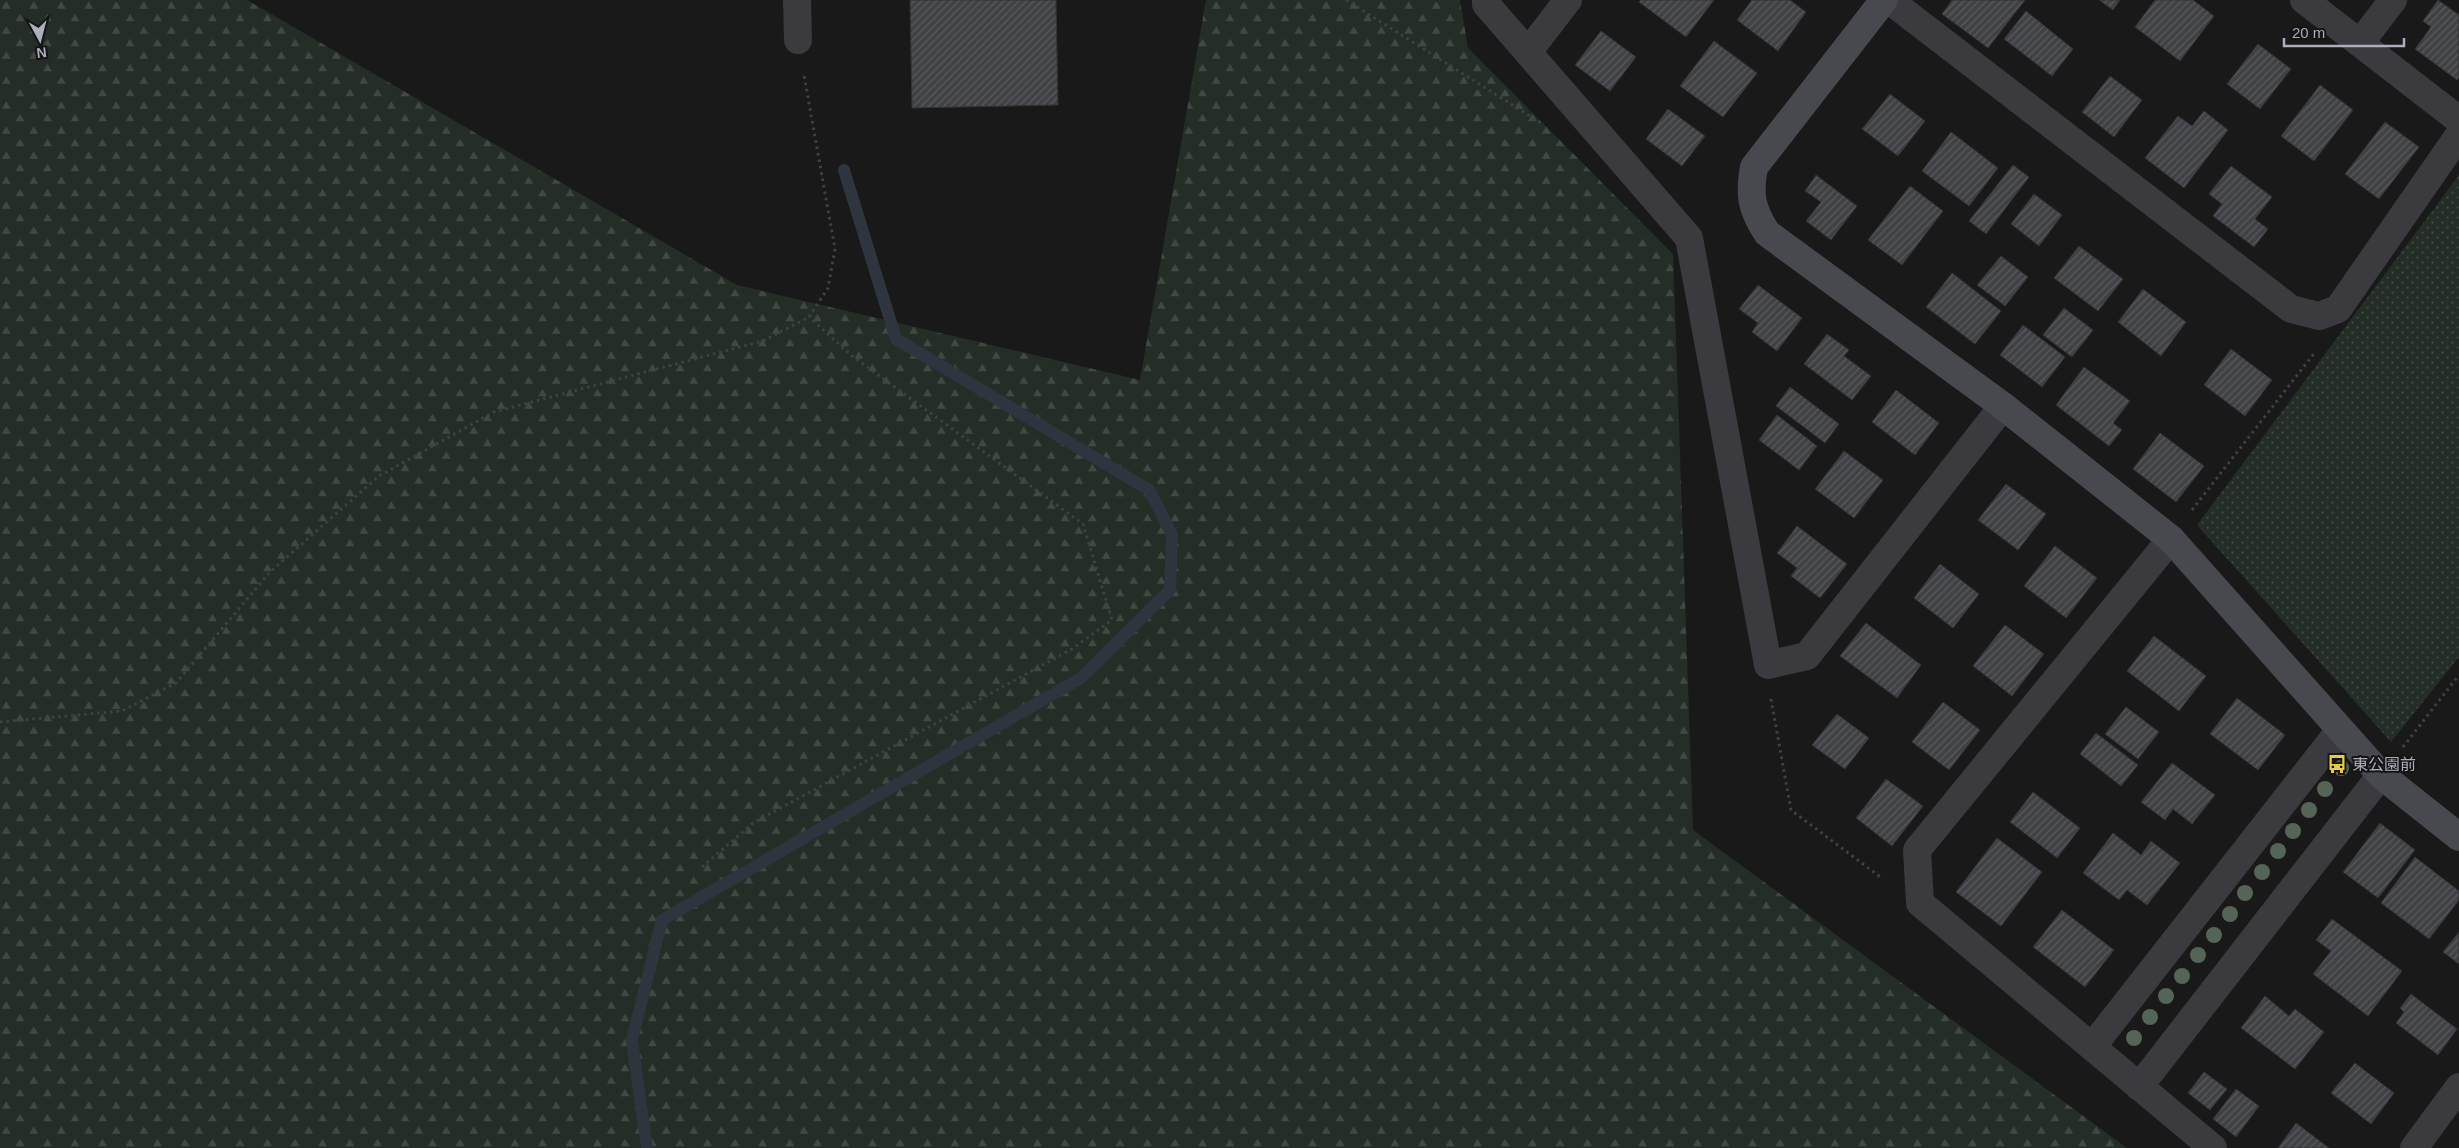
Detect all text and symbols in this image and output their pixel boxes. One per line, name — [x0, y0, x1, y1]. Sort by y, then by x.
north arrow — [15, 15, 65, 65]
scale bar — [2284, 15, 2404, 47]
text: 20 m — [2292, 24, 2325, 41]
text: N — [36, 44, 48, 61]
bus stop icon: 東公園前 — [2326, 753, 2348, 775]
place label: 東公園前 — [2352, 756, 2416, 773]

